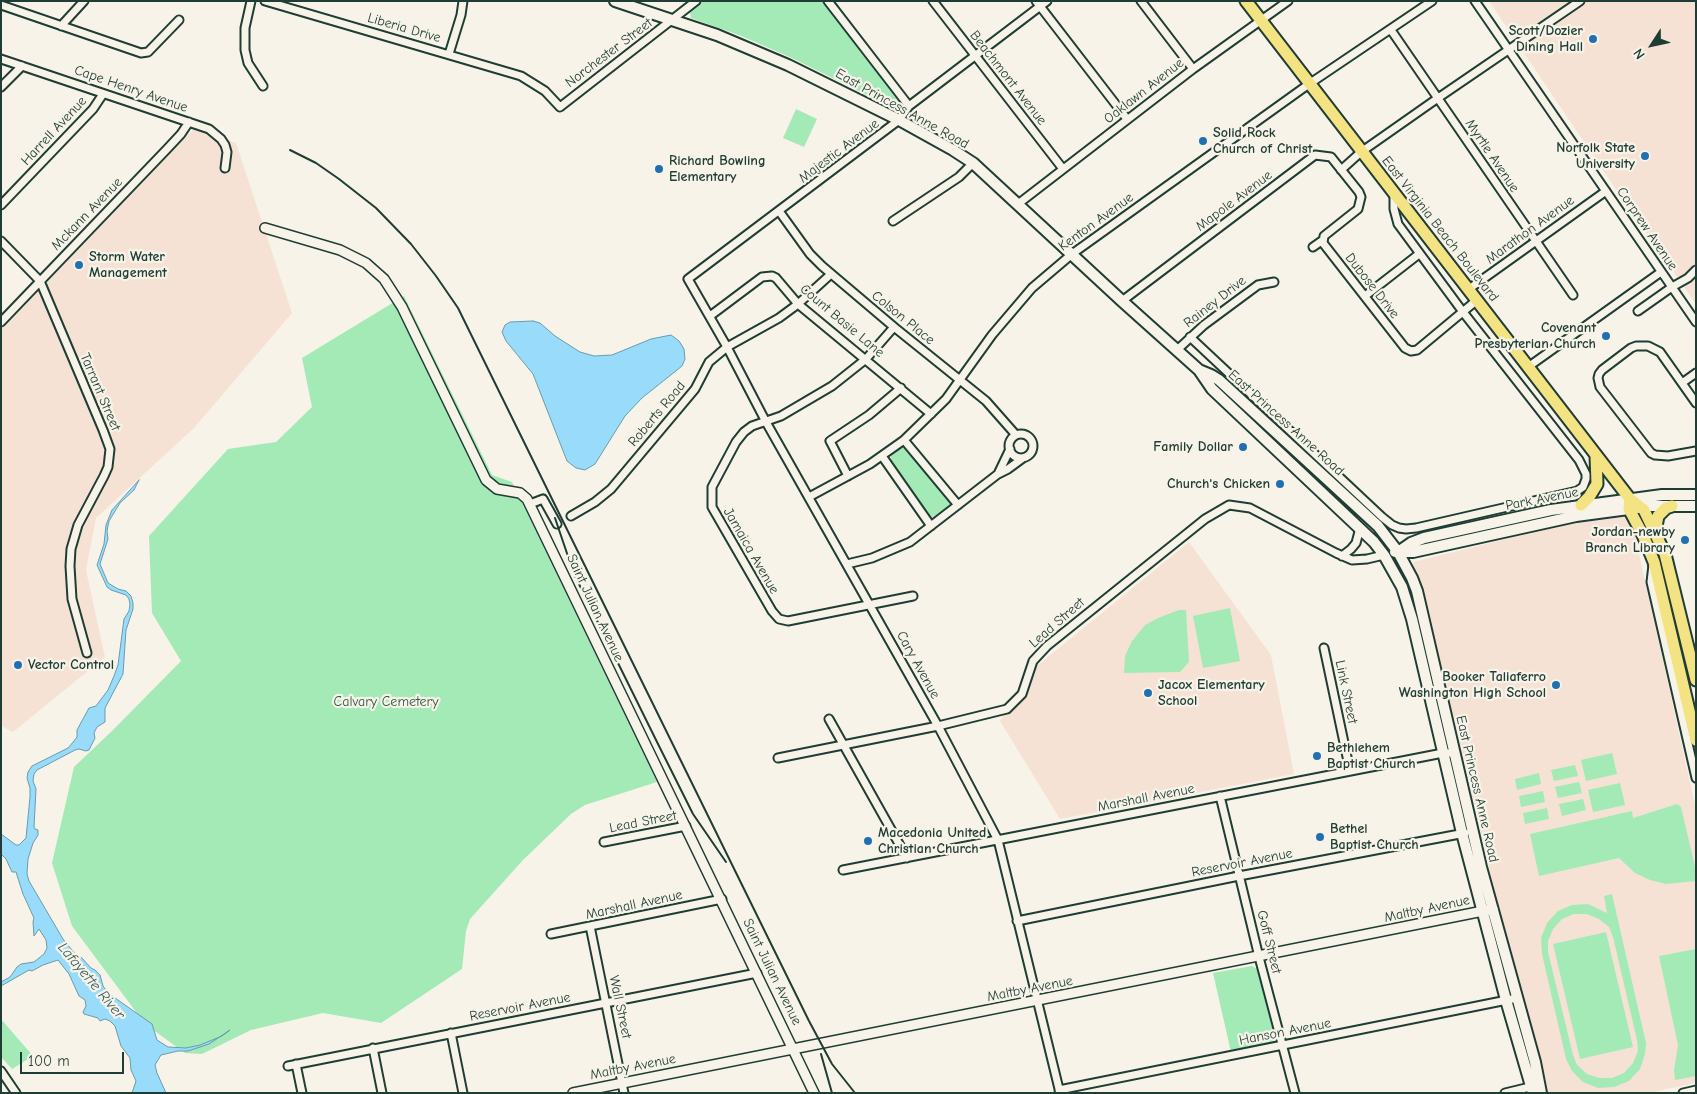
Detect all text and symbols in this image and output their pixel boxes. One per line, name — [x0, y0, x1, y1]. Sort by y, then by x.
street label: Liberia Drive — [365, 10, 443, 46]
street label: Norchester Street — [562, 15, 656, 91]
north arrow — [1627, 20, 1677, 70]
place label: Scott/Dozier Dining Hall — [1509, 23, 1583, 56]
street label: Beachmont Avenue — [966, 27, 1050, 129]
marker: Scott/Dozier Dining Hall — [1587, 33, 1599, 45]
text: N — [1630, 45, 1649, 63]
street label: Oaklawn Avenue — [1101, 55, 1187, 127]
street label: Cape Henry Avenue — [72, 62, 190, 116]
street label: East Princess Anne Road — [832, 65, 972, 153]
street label: Harrell Avenue — [18, 93, 90, 169]
street label: Majestic Avenue — [795, 115, 883, 187]
street label: Myrtle Avenue — [1461, 116, 1523, 196]
place label: Solid Rock Church of Christ — [1213, 125, 1312, 158]
marker: Solid Rock Church of Christ — [1197, 135, 1209, 147]
place label: Norfolk State University — [1556, 140, 1635, 172]
marker: Norfolk State University — [1639, 150, 1651, 162]
place label: Richard Bowling Elementary — [669, 153, 766, 186]
street label: East Virginia Beach Boulevard — [1378, 153, 1502, 305]
marker: Richard Bowling Elementary — [653, 163, 665, 175]
street label: Mapole Avenue — [1193, 167, 1275, 235]
street label: Mckann Avenue — [48, 174, 126, 254]
street label: Corprew Avenue — [1613, 184, 1681, 274]
street label: Kenton Avenue — [1055, 189, 1137, 255]
street label: Marathon Avenue — [1482, 192, 1578, 268]
place label: Storm Water Management — [89, 249, 167, 282]
street label: Dubose Drive — [1341, 250, 1403, 322]
marker: Storm Water Management — [73, 259, 85, 271]
street label: Rainey Drive — [1181, 272, 1249, 332]
street label: Count Basie Lane — [796, 281, 888, 361]
street label: Colson Place — [868, 287, 938, 349]
place label: Covenant Presbyterian Church — [1474, 320, 1596, 352]
marker: Covenant Presbyterian Church — [1600, 330, 1612, 342]
street label: Tarrant Street — [76, 351, 124, 433]
street label: East Princess Anne Road — [1225, 367, 1347, 479]
street label: Roberts Road — [625, 378, 689, 450]
place label: Family Dollar — [1153, 439, 1233, 455]
marker: Family Dollar — [1237, 441, 1249, 453]
place label: Church's Chicken — [1167, 476, 1270, 492]
marker: Church's Chicken — [1274, 478, 1286, 490]
street label: Park Avenue — [1504, 484, 1580, 514]
street label: Jamaica Avenue — [720, 505, 782, 597]
place label: Jordan-newby Branch Library — [1585, 524, 1675, 556]
marker: Jordan-newby Branch Library — [1679, 534, 1691, 546]
street label: Saint Julian Avenue — [563, 552, 627, 664]
street label: Lead Street — [1026, 594, 1088, 652]
street label: Cary Avenue — [892, 628, 944, 702]
place label: Vector Control — [28, 657, 114, 673]
marker: Vector Control — [12, 659, 24, 671]
street label: Link Street — [1331, 659, 1361, 725]
place label: Booker Taliaferro Washington High School — [1399, 669, 1546, 702]
place label: Jacox Elementary School — [1158, 677, 1265, 710]
marker: Booker Taliaferro Washington High School — [1550, 679, 1562, 691]
marker: Jacox Elementary School — [1142, 687, 1154, 699]
park label: Calvary Cemetery — [334, 694, 438, 710]
street label: East Princess Anne Road — [1452, 714, 1502, 864]
place label: Bethlehem Baptist Church — [1327, 740, 1416, 772]
marker: Bethlehem Baptist Church — [1311, 750, 1323, 762]
street label: Marshall Avenue — [1096, 780, 1196, 816]
street label: Lead Street — [608, 807, 678, 837]
place label: Bethel Baptist Church — [1330, 821, 1419, 854]
place label: Macedonia United Christian Church — [878, 825, 986, 858]
marker: Bethel Baptist Church — [1314, 831, 1326, 843]
marker: Macedonia United Christian Church — [862, 835, 874, 847]
street label: Reservoir Avenue — [1190, 845, 1294, 881]
street label: Marshall Avenue — [584, 887, 684, 923]
street label: Maltby Avenue — [1383, 892, 1471, 926]
street label: Goff Street — [1253, 908, 1285, 976]
street label: Saint Julian Avenue — [739, 916, 805, 1028]
water label: Lafayette River — [54, 939, 128, 1023]
street label: Maltby Avenue — [986, 972, 1074, 1006]
street label: Wall Street — [605, 974, 635, 1040]
street label: Reservoir Avenue — [468, 989, 572, 1025]
street label: Hanson Avenue — [1238, 1015, 1332, 1049]
scale bar — [22, 1042, 126, 1074]
street label: Maltby Avenue — [589, 1050, 677, 1084]
text: 100 m — [28, 1052, 70, 1070]

